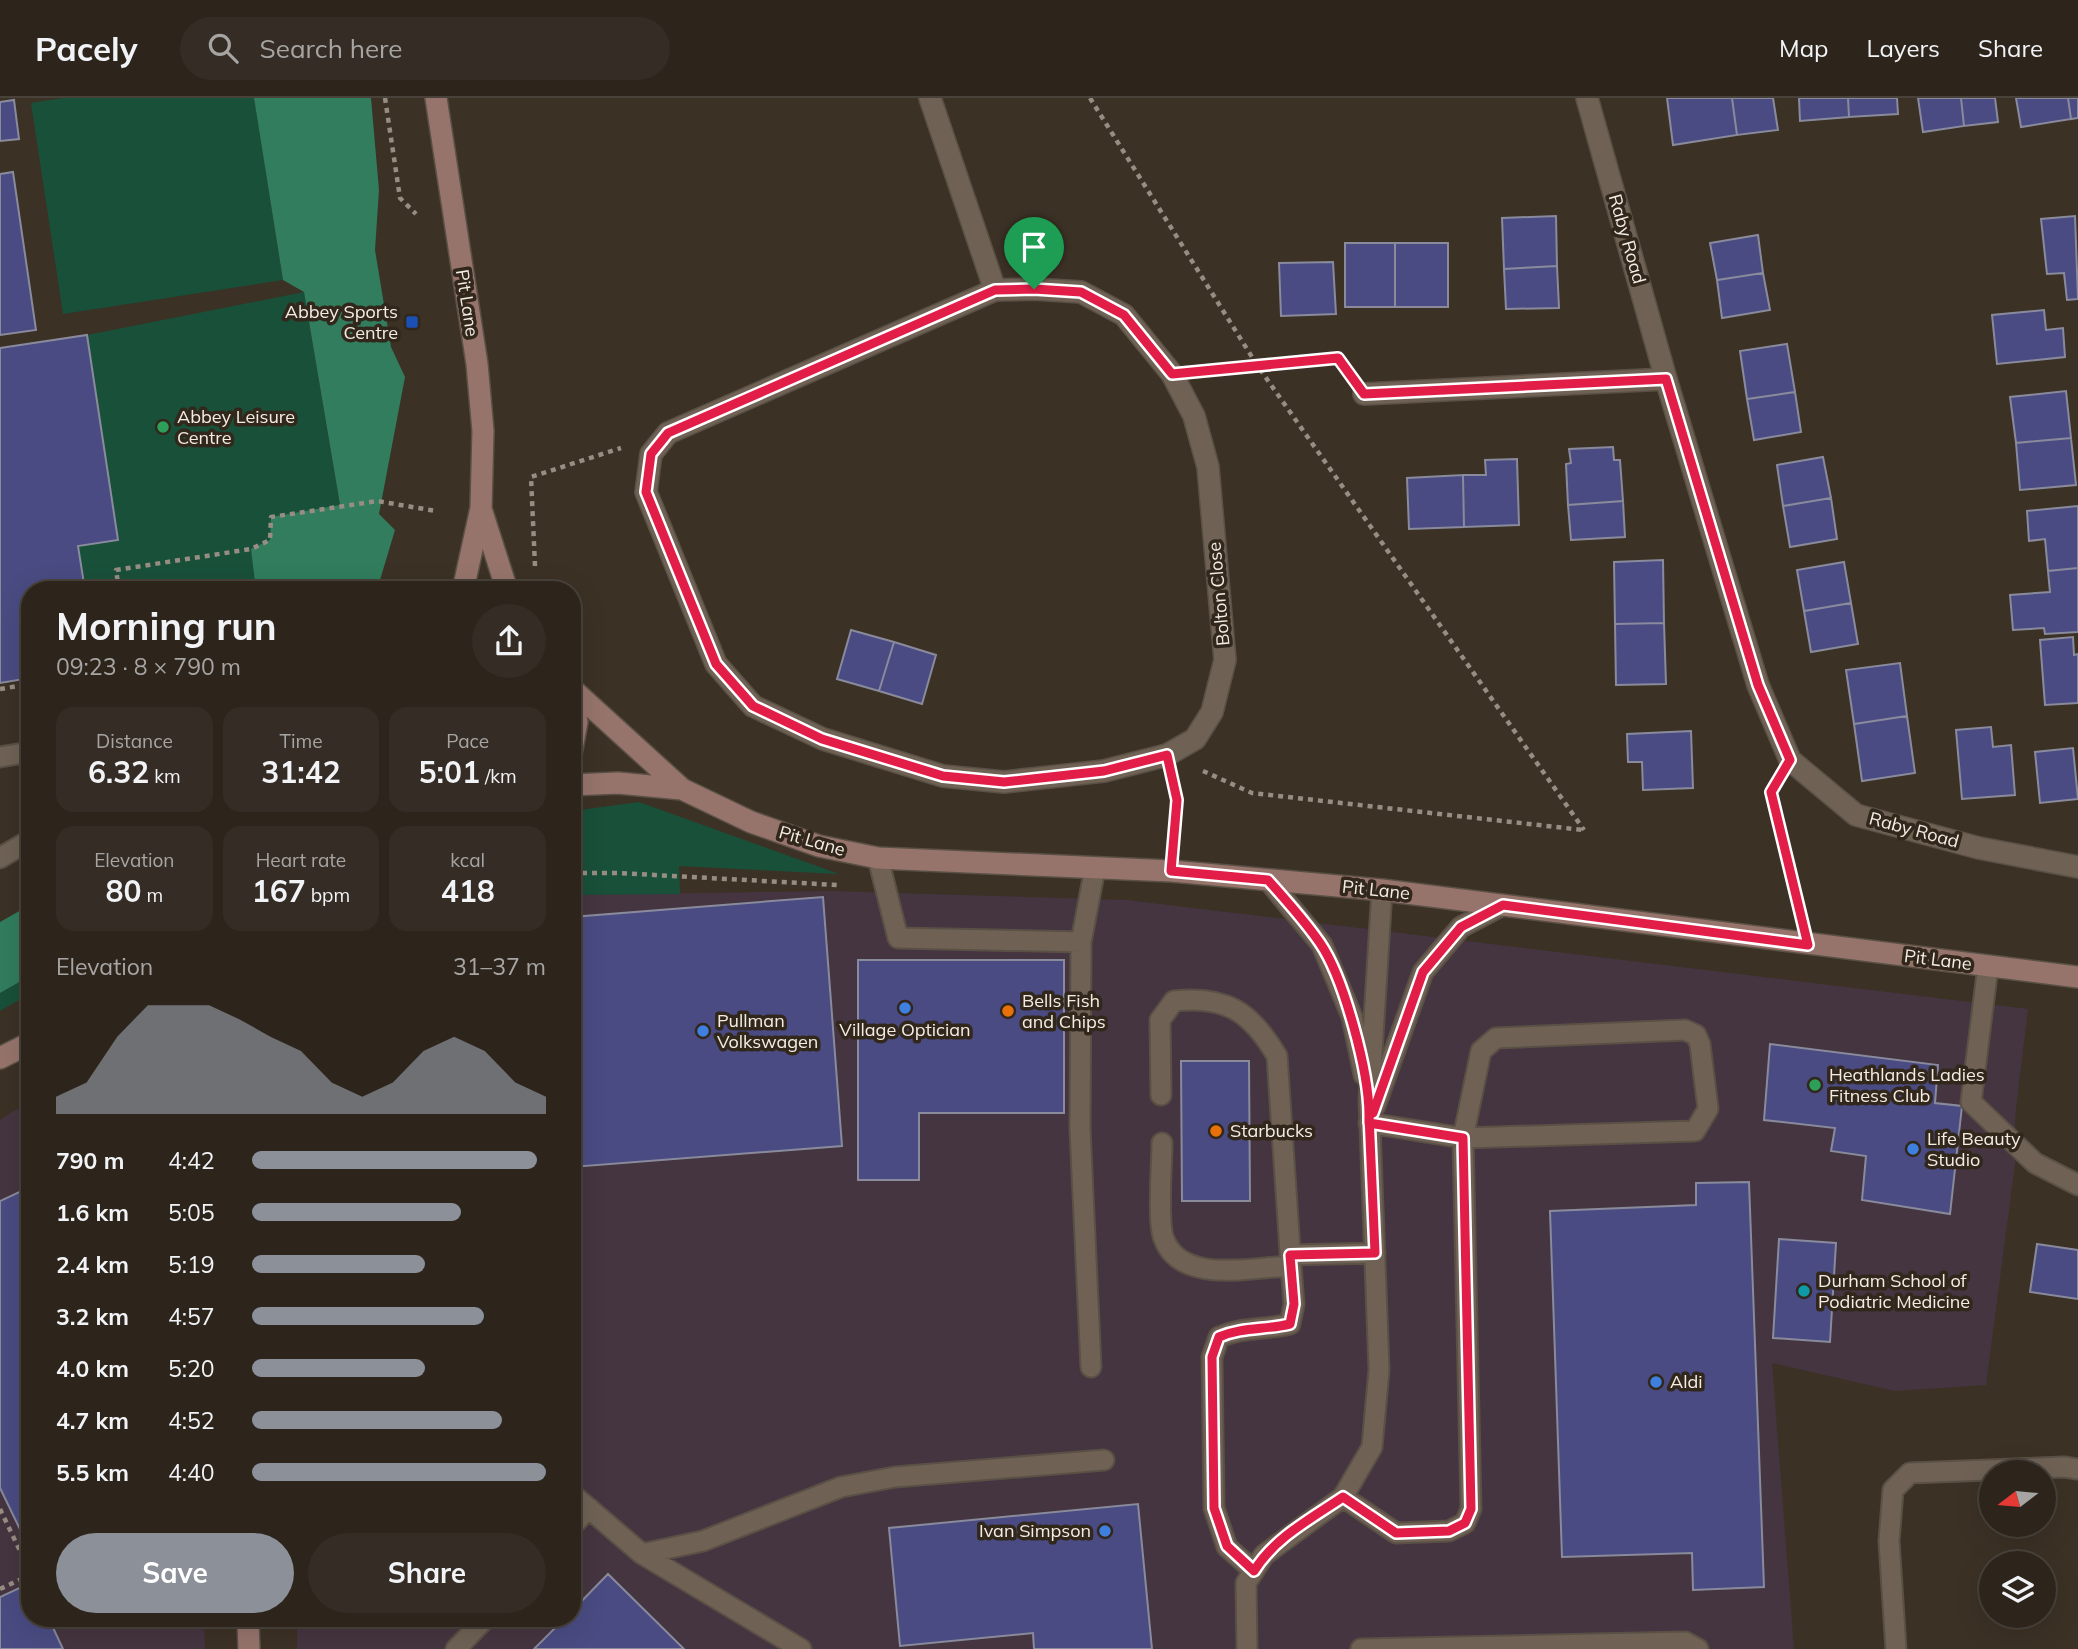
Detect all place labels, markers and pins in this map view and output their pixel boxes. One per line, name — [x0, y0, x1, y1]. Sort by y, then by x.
pin — [1004, 217, 1064, 289]
place label: Abbey Sports Centre — [285, 300, 398, 344]
marker: Abbey Sports Centre — [404, 314, 420, 330]
place label: Abbey Leisure Centre — [177, 405, 295, 449]
marker: Abbey Leisure Centre — [155, 419, 171, 435]
place label: Bells Fish and Chips — [1022, 989, 1106, 1033]
marker: Village Optician — [897, 1000, 913, 1016]
marker: Bells Fish and Chips — [1000, 1003, 1016, 1019]
place label: Pullman Volkswagen — [717, 1009, 818, 1053]
place label: Village Optician — [839, 1018, 971, 1041]
marker: Pullman Volkswagen — [695, 1023, 711, 1039]
place label: Heathlands Ladies Fitness Club — [1829, 1063, 1985, 1107]
marker: Heathlands Ladies Fitness Club — [1807, 1077, 1823, 1093]
place label: Starbucks — [1230, 1119, 1313, 1142]
marker: Starbucks — [1208, 1123, 1224, 1139]
place label: Life Beauty Studio — [1927, 1127, 2021, 1171]
marker: Life Beauty Studio — [1905, 1141, 1921, 1157]
place label: Durham School of Podiatric Medicine — [1818, 1269, 1970, 1313]
marker: Durham School of Podiatric Medicine — [1796, 1283, 1812, 1299]
place label: Aldi — [1670, 1370, 1703, 1393]
marker: Aldi — [1648, 1374, 1664, 1390]
place label: Ivan Simpson — [979, 1519, 1091, 1542]
marker: Ivan Simpson — [1097, 1523, 1113, 1539]

